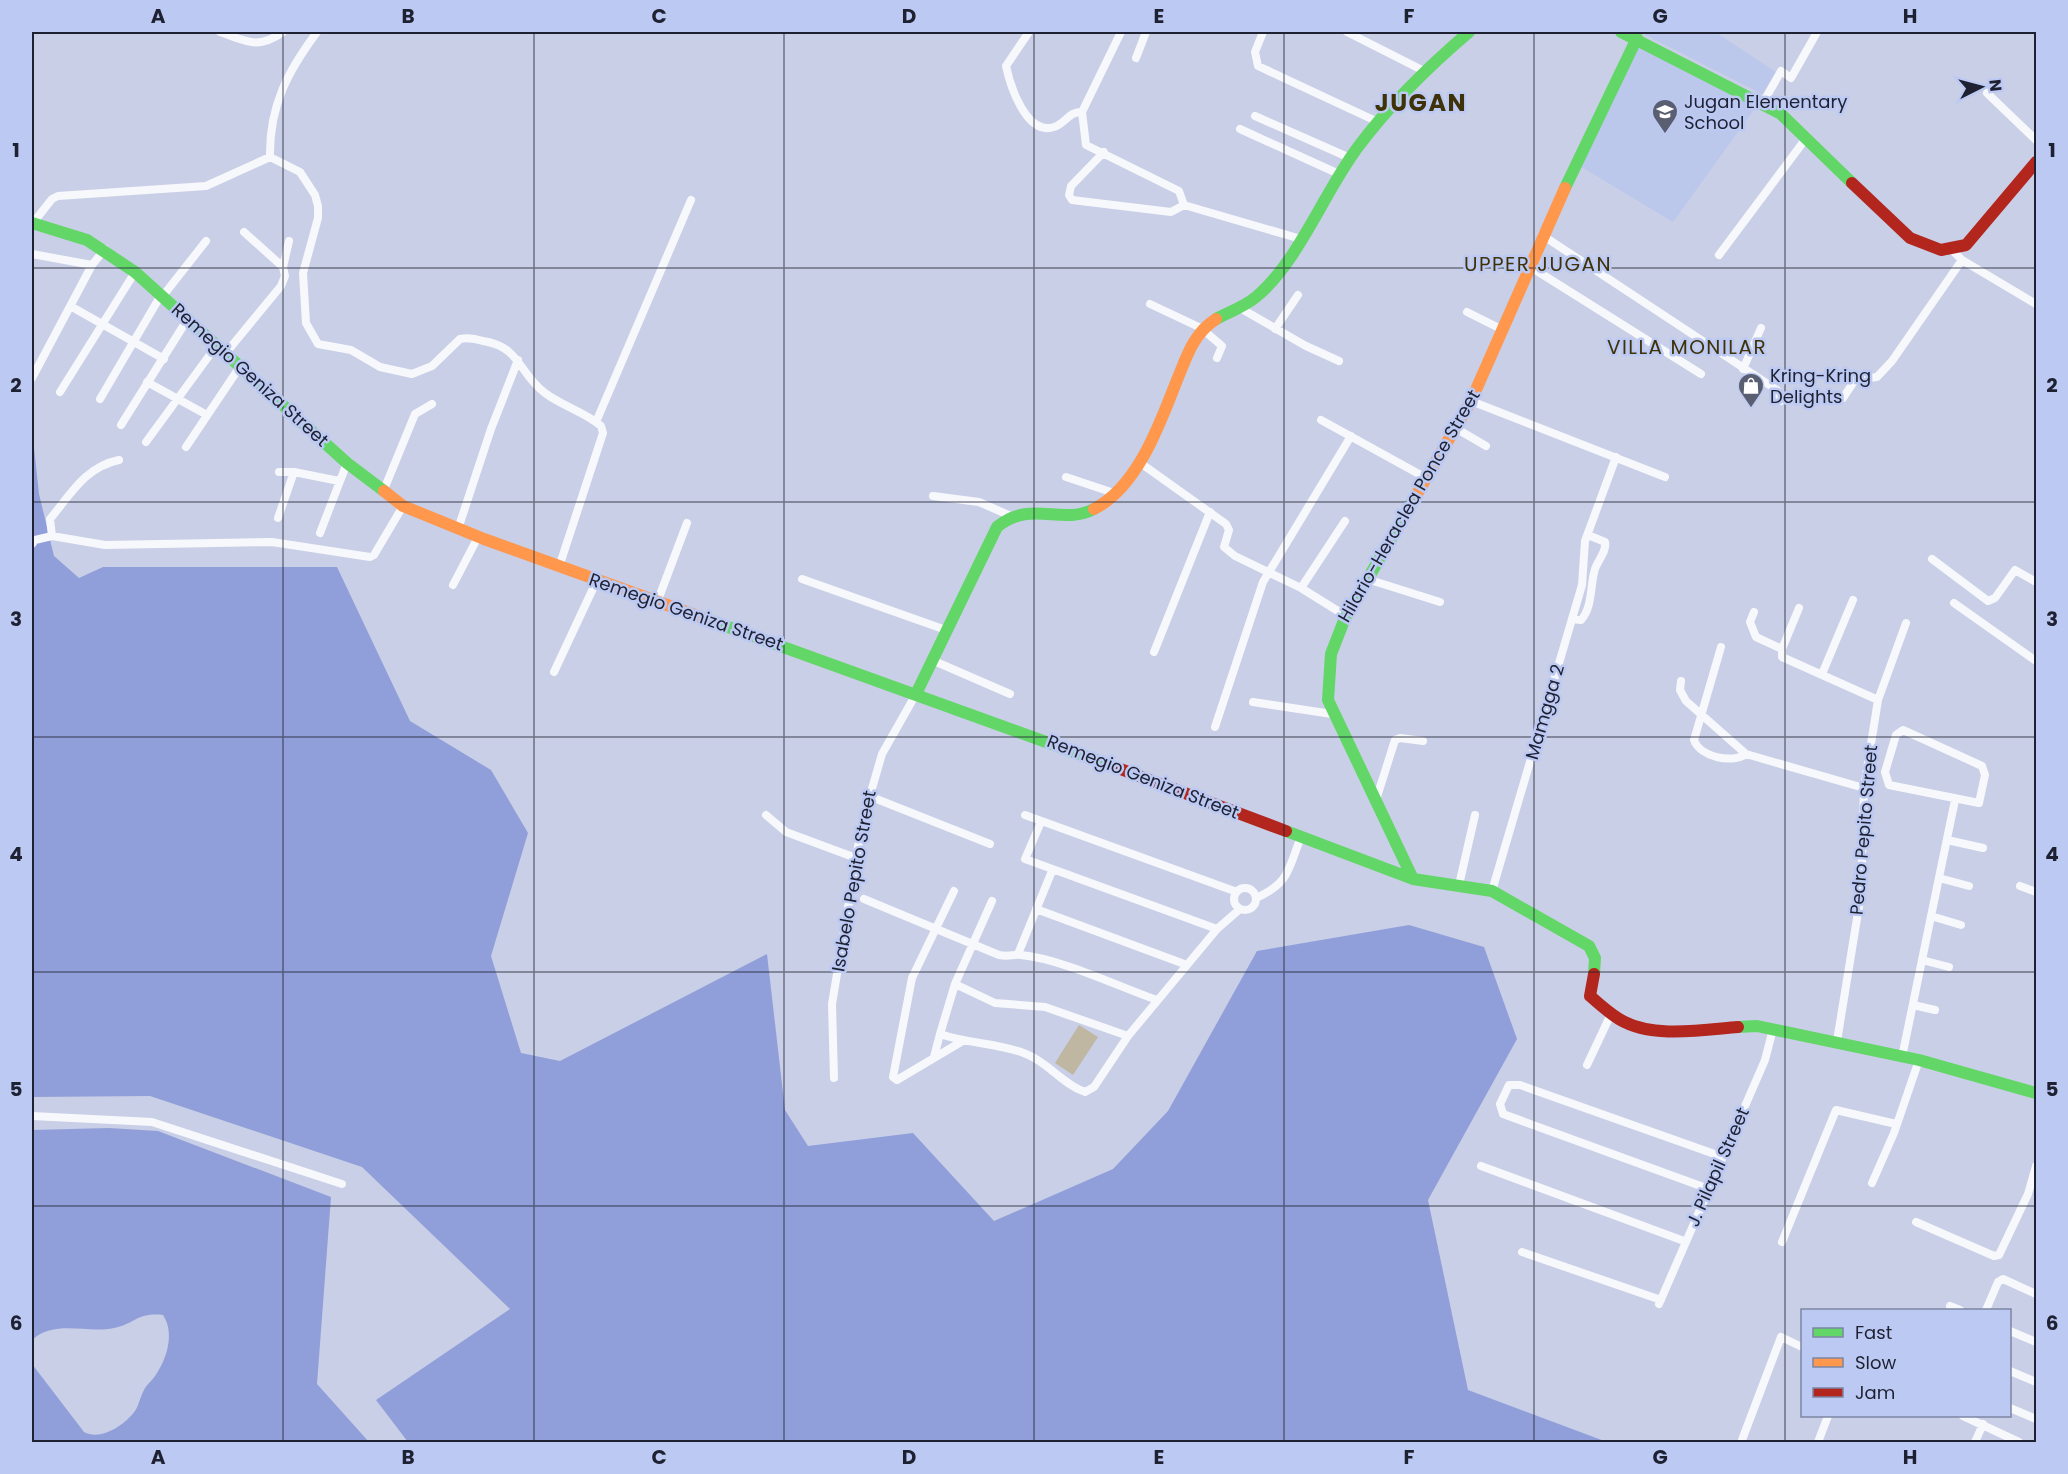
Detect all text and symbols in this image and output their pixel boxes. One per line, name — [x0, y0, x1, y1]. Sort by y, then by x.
text: A — [151, 2, 166, 30]
text: B — [401, 2, 415, 30]
text: C — [651, 2, 667, 30]
text: D — [902, 2, 916, 30]
text: E — [1154, 2, 1164, 30]
text: F — [1404, 2, 1415, 30]
text: G — [1652, 2, 1668, 30]
text: H — [1903, 2, 1917, 30]
north arrow — [1951, 57, 2011, 117]
text: N — [1983, 78, 2007, 93]
district label: JUGAN — [1375, 86, 1467, 119]
place label: Jugan Elementary School — [1684, 89, 1847, 135]
school or university icon: Jugan Elementary School — [1650, 97, 1680, 135]
text: 1 — [12, 136, 20, 164]
text: 1 — [2048, 136, 2056, 164]
district label: UPPER JUGAN — [1464, 250, 1612, 278]
street label: Remegio Geniza Street — [166, 297, 334, 452]
district label: VILLA MONILAR — [1607, 333, 1767, 361]
place label: Kring-Kring Delights — [1770, 363, 1871, 409]
text: 2 — [10, 371, 22, 399]
shop icon: Kring-Kring Delights — [1736, 371, 1766, 409]
text: 2 — [2046, 371, 2058, 399]
street label: Hilario-Heraclea Ponce Street — [1331, 385, 1486, 627]
street label: Remegio Geniza Street — [586, 567, 787, 657]
text: 3 — [10, 605, 22, 633]
text: 3 — [2046, 605, 2058, 633]
street label: Mamgga 2 — [1519, 661, 1570, 762]
street label: Remegio Geniza Street — [1044, 728, 1243, 825]
street label: Pedro Pepito Street — [1844, 744, 1883, 916]
street label: Isabelo Pepito Street — [825, 788, 882, 974]
text: 4 — [9, 840, 23, 868]
text: 4 — [2045, 840, 2059, 868]
text: 5 — [10, 1075, 23, 1103]
text: 5 — [2046, 1075, 2059, 1103]
street label: J. Pilapil Street — [1680, 1103, 1755, 1230]
text: 6 — [10, 1309, 22, 1337]
legend — [1801, 1309, 2011, 1417]
text: 6 — [2046, 1309, 2058, 1337]
text: Fast — [1855, 1320, 1892, 1345]
text: Slow — [1855, 1350, 1897, 1375]
text: Jam — [1855, 1380, 1895, 1405]
text: A — [151, 1443, 166, 1471]
text: B — [401, 1443, 415, 1471]
text: C — [651, 1443, 667, 1471]
text: D — [902, 1443, 916, 1471]
text: E — [1154, 1443, 1164, 1471]
text: F — [1404, 1443, 1415, 1471]
text: G — [1652, 1443, 1668, 1471]
text: H — [1903, 1443, 1917, 1471]

